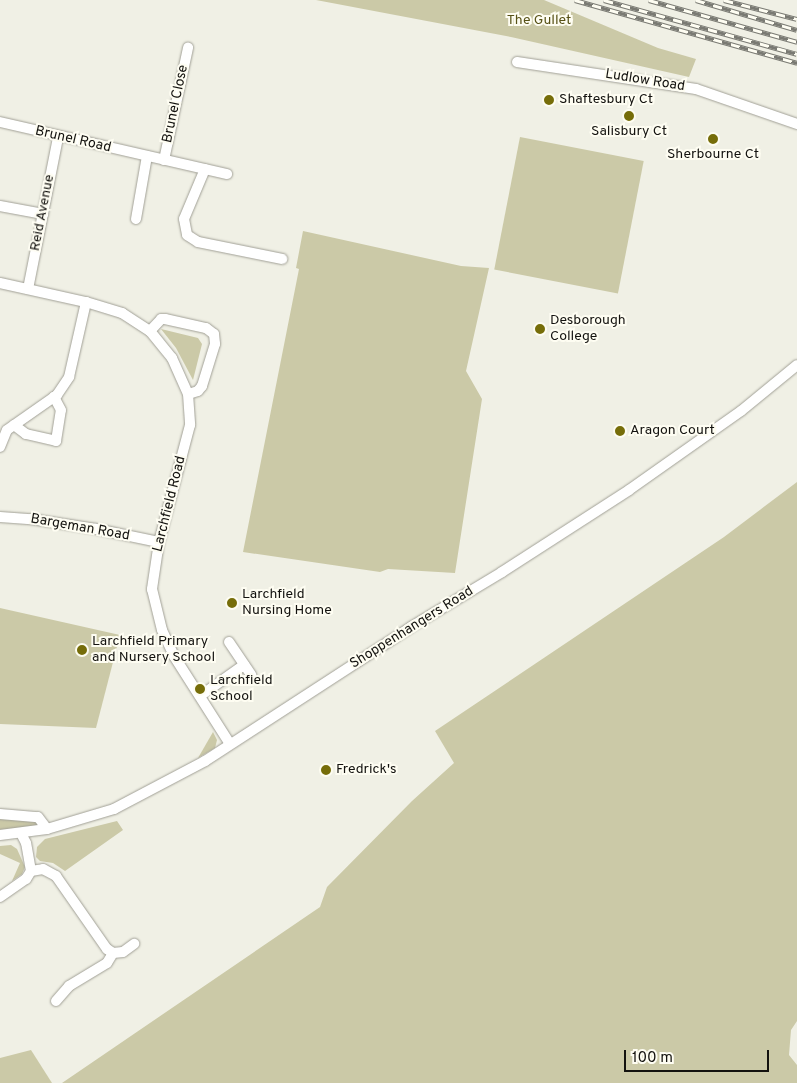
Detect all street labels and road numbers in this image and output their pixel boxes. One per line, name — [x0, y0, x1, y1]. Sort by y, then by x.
street label: Brunel Close — [160, 63, 192, 145]
street label: Ludlow Road — [604, 66, 686, 96]
street label: Brunel Road — [33, 123, 113, 157]
street label: Reid Avenue — [27, 173, 59, 253]
street label: Larchfield Road — [150, 454, 190, 554]
street label: Bargeman Road — [29, 511, 131, 545]
street label: Shoppenhangers Road — [347, 583, 477, 673]

